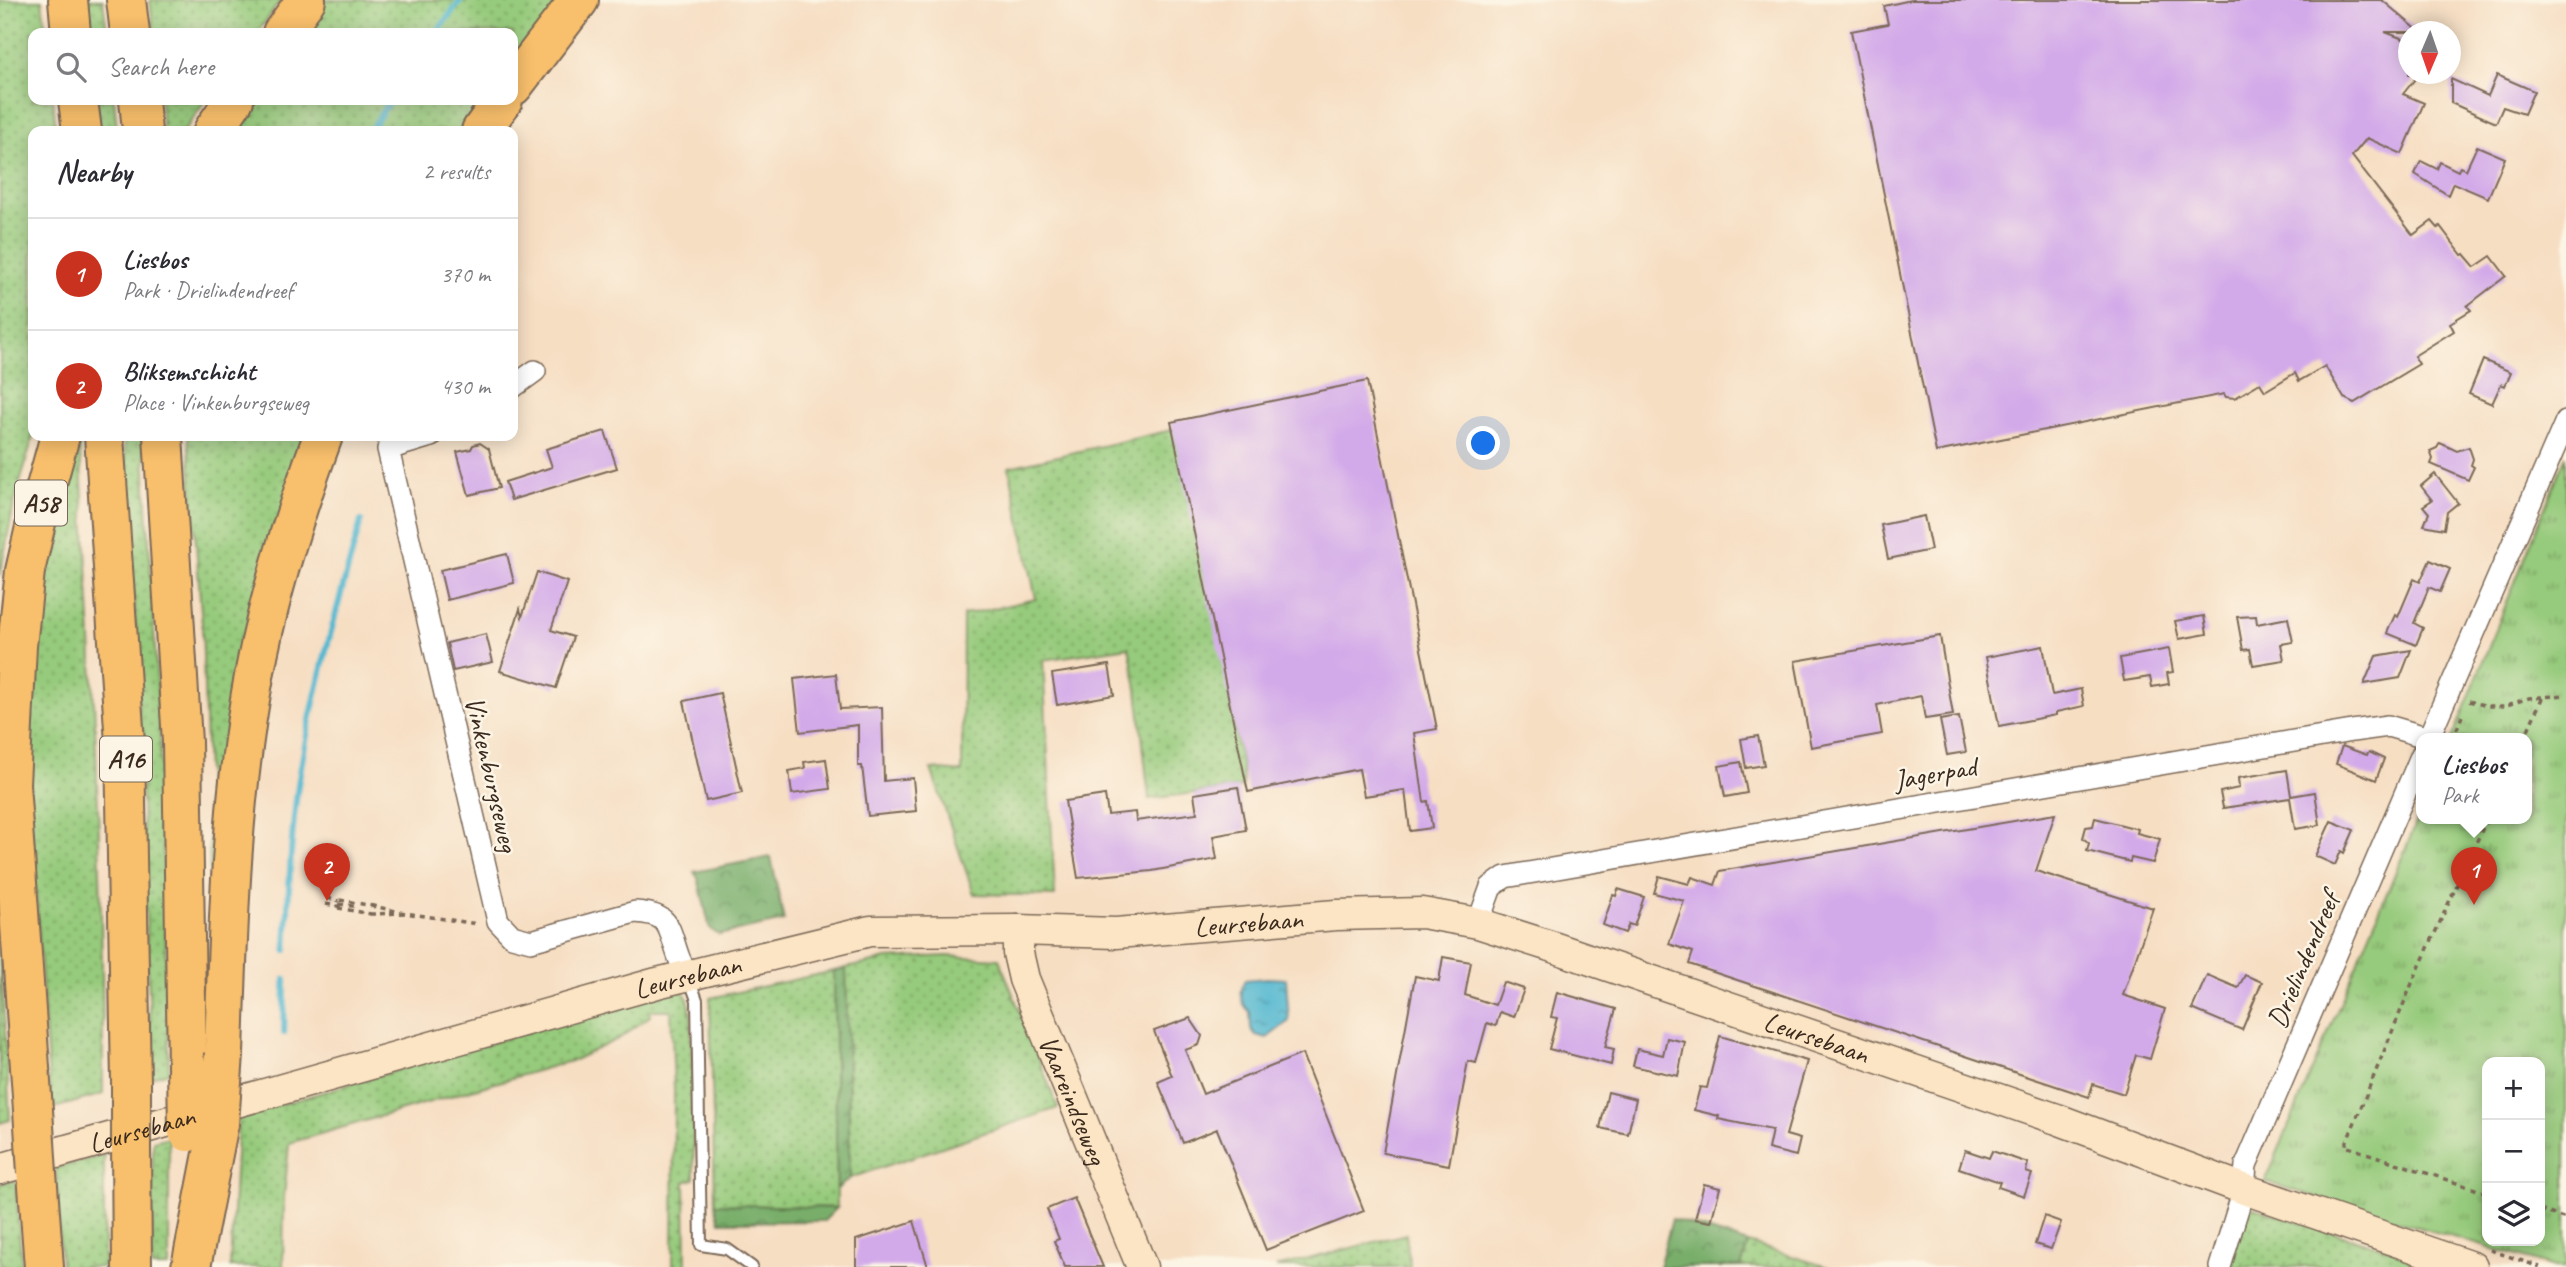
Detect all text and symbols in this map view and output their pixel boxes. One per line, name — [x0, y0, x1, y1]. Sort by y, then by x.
north arrow — [2398, 21, 2461, 84]
search box — [28, 28, 518, 105]
icon: search — [52, 48, 90, 86]
text: Search here — [108, 50, 214, 83]
text: Nearby — [56, 153, 132, 191]
text: 2 results — [423, 157, 490, 186]
text: Liesbos — [123, 243, 187, 276]
text: 1 — [74, 260, 84, 289]
text: 370 m — [441, 260, 490, 289]
text: Park · Drielindendreef — [123, 276, 293, 305]
text: Bliksemschicht — [123, 355, 255, 388]
text: 2 — [74, 372, 84, 401]
text: 430 m — [441, 372, 490, 401]
text: Place · Vinkenburgseweg — [123, 388, 309, 417]
your location — [1466, 426, 1500, 460]
road number: A58 — [15, 481, 67, 526]
street label: Vinkenburgseweg — [457, 693, 527, 857]
popup — [2416, 733, 2532, 824]
road number: A16 — [100, 736, 152, 782]
street label: Jagerpad — [1889, 748, 1983, 798]
text: Liesbos — [2442, 748, 2506, 781]
text: Park — [2442, 781, 2478, 810]
pin: 2 — [304, 843, 350, 901]
pin: 1 — [2451, 847, 2497, 905]
street label: Drielindendreef — [2259, 882, 2349, 1033]
street label: Leursebaan — [1193, 900, 1305, 944]
street label: Leursebaan — [630, 945, 745, 1006]
street label: Leursebaan — [1760, 1003, 1875, 1071]
street label: Vaareindseweg — [1031, 1030, 1116, 1171]
map controls — [2482, 1057, 2545, 1246]
button: + — [2482, 1057, 2545, 1120]
street label: Leursebaan — [84, 1097, 200, 1161]
button: − — [2482, 1120, 2545, 1183]
button: layers — [2482, 1183, 2545, 1246]

